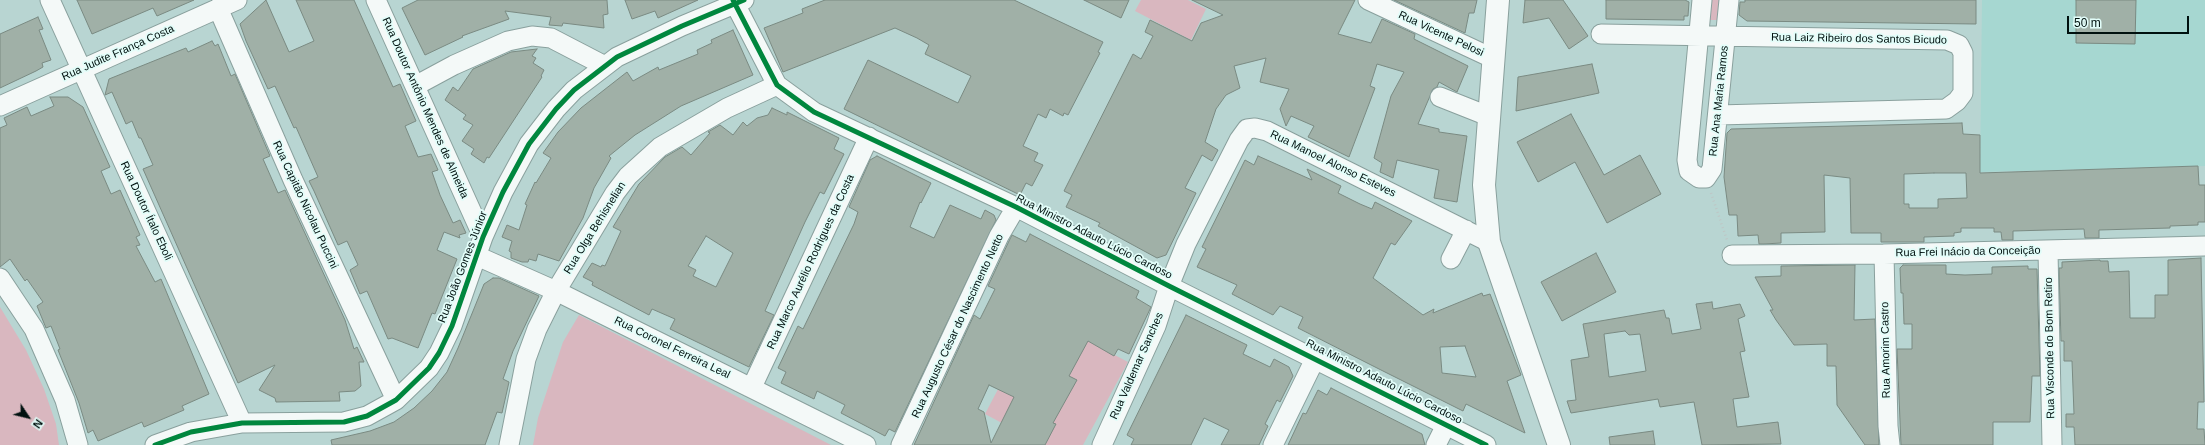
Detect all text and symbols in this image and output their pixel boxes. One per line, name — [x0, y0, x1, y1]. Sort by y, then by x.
street label: Rua Vicente Pelosi — [1396, 8, 1486, 60]
scale bar — [2069, 8, 2191, 34]
street label: Rua Doutor Antônio Mendes de Almeida — [379, 15, 471, 201]
text: 50 m — [2074, 16, 2101, 30]
street label: Rua Judite França Costa — [60, 22, 176, 84]
street label: Rua Laiz Ribeiro dos Santos Bicudo — [1771, 31, 1947, 47]
street label: Rua Ana Maria Ramos — [1707, 45, 1731, 157]
street label: Rua Manoel Alonso Esteves — [1268, 128, 1398, 200]
street label: Rua Capitão Nicolau Puccini — [270, 139, 340, 271]
street label: Rua Doutor Ítalo Eboli — [117, 159, 175, 263]
street label: Rua Marco Aurélio Rodrigues da Costa — [765, 172, 857, 352]
street label: Rua Olga Behisnelian — [561, 179, 629, 277]
street label: Rua Ministro Adauto Lúcio Cardoso — [1014, 192, 1174, 282]
street label: Rua João Gomes Júnior — [436, 209, 490, 325]
street label: Rua Augusto César do Nascimento Netto — [909, 232, 1007, 420]
street label: Rua Frei Inácio da Conceição — [1895, 244, 2041, 260]
street label: Rua Visconde do Bom Retiro — [2042, 277, 2058, 419]
street label: Rua Amorim Castro — [1879, 302, 1893, 398]
street label: Rua Valdemar Sanches — [1108, 311, 1166, 421]
street label: Rua Coronel Ferreira Leal — [612, 314, 732, 382]
street label: Rua Ministro Adauto Lúcio Cardoso — [1304, 337, 1464, 427]
north arrow — [8, 397, 48, 437]
text: N — [31, 417, 45, 431]

